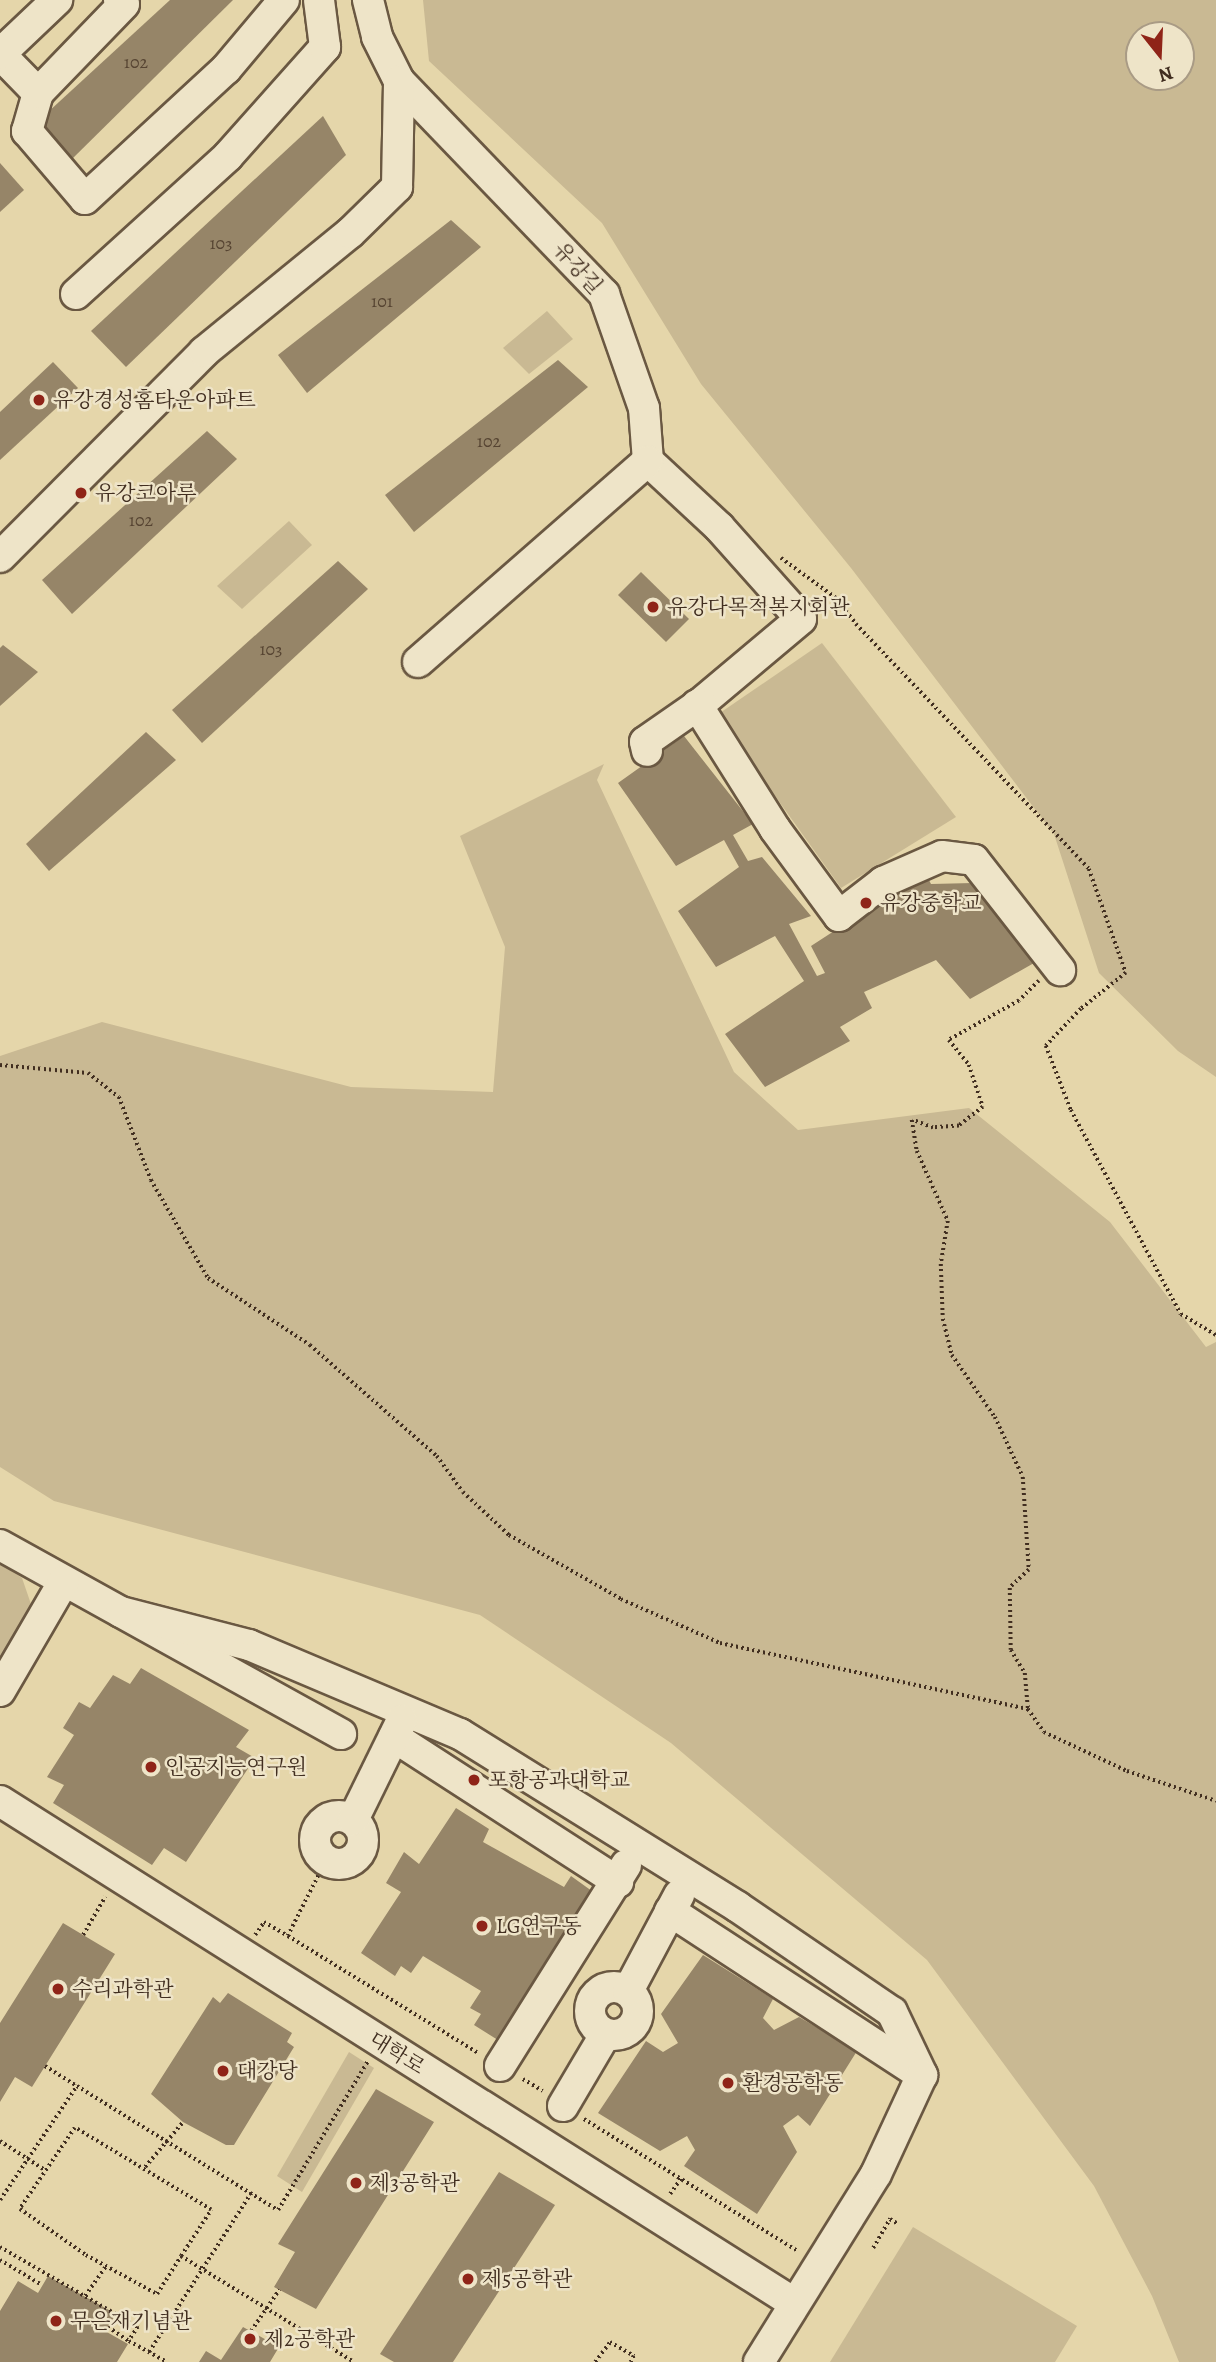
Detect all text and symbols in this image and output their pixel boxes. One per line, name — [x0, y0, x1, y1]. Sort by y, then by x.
north arrow — [1125, 21, 1195, 91]
house number: 102 — [124, 51, 148, 73]
text: N — [1155, 60, 1176, 89]
house number: 103 — [209, 232, 233, 254]
street label: 유강길 — [548, 237, 608, 299]
house number: 101 — [371, 290, 393, 312]
place label: 유강경성홈타운아파트 — [53, 387, 256, 413]
marker: 유강경성홈타운아파트 — [31, 392, 47, 408]
house number: 102 — [477, 430, 501, 452]
place label: 유강코아루 — [95, 480, 196, 506]
marker: 유강코아루 — [73, 485, 89, 501]
house number: 102 — [129, 509, 153, 531]
place label: 유강다목적복지회관 — [667, 594, 850, 620]
marker: 유강다목적복지회관 — [645, 599, 661, 615]
house number: 103 — [259, 638, 283, 660]
place label: 유강중학교 — [880, 890, 981, 916]
marker: 유강중학교 — [858, 895, 874, 911]
place label: 인공지능연구원 — [165, 1754, 307, 1780]
marker: 인공지능연구원 — [143, 1759, 159, 1775]
place label: 포항공과대학교 — [488, 1767, 630, 1793]
marker: 포항공과대학교 — [466, 1772, 482, 1788]
place label: LG연구동 — [496, 1913, 582, 1939]
marker: LG연구동 — [474, 1918, 490, 1934]
place label: 수리과학관 — [72, 1976, 173, 2002]
marker: 수리과학관 — [50, 1981, 66, 1997]
street label: 대학로 — [365, 2026, 429, 2080]
place label: 대강당 — [237, 2058, 298, 2084]
marker: 대강당 — [215, 2063, 231, 2079]
place label: 환경공학동 — [742, 2070, 843, 2096]
marker: 환경공학동 — [720, 2075, 736, 2091]
place label: 제3공학관 — [370, 2170, 460, 2196]
marker: 제3공학관 — [348, 2175, 364, 2191]
place label: 제5공학관 — [482, 2266, 572, 2292]
marker: 제5공학관 — [460, 2271, 476, 2287]
place label: 무은재기념관 — [70, 2308, 192, 2334]
marker: 무은재기념관 — [48, 2313, 64, 2329]
place label: 제2공학관 — [264, 2326, 355, 2352]
marker: 제2공학관 — [242, 2331, 258, 2347]

